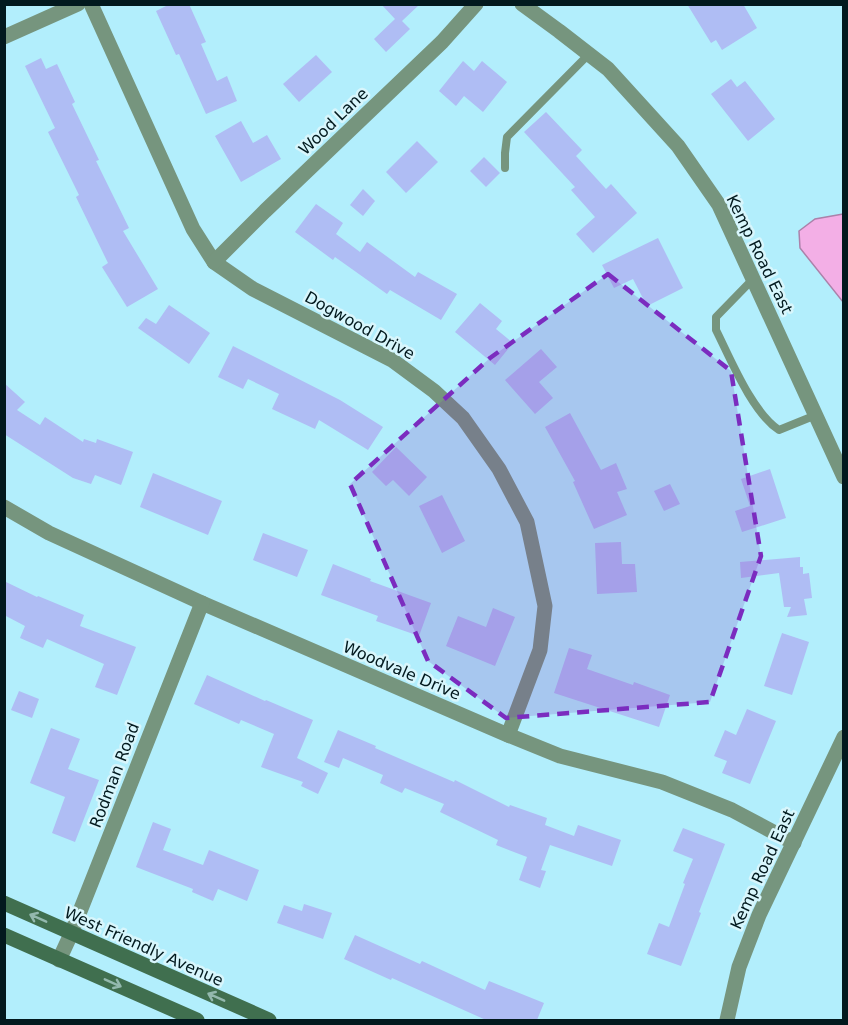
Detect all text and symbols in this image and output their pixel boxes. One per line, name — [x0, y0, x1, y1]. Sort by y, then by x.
street label: Wood Lane — [295, 84, 372, 159]
street label: Kemp Road East — [722, 192, 797, 317]
street label: Dogwood Drive — [301, 287, 418, 364]
street label: Woodvale Drive — [340, 637, 463, 704]
street label: Rodman Road — [86, 720, 143, 830]
street label: Kemp Road East — [726, 806, 799, 932]
street label: West Friendly Avenue — [61, 903, 226, 990]
one-way arrow — [29, 912, 47, 923]
one-way arrow — [104, 979, 122, 990]
one-way arrow — [207, 991, 225, 1002]

